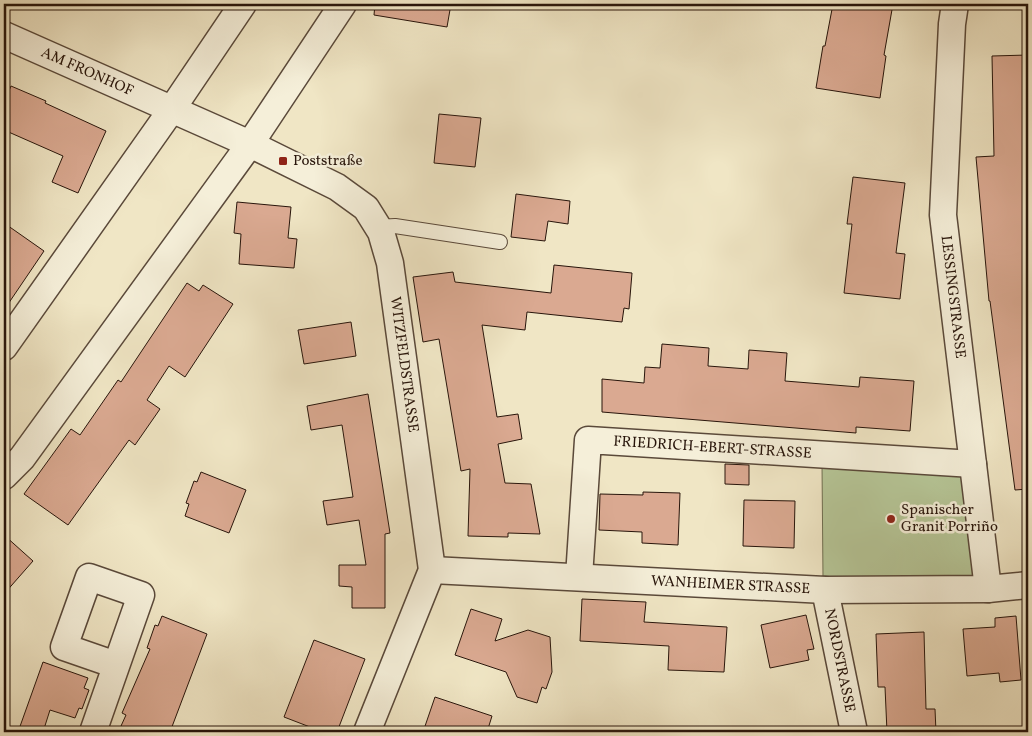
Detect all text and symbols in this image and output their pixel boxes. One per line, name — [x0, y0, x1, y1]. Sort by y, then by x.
street label: AM FRONHOF — [38, 42, 137, 102]
place label: Poststraße — [293, 151, 363, 172]
marker: Poststraße — [277, 155, 289, 167]
street label: LESSINGSTRASSE — [935, 234, 971, 360]
street label: WITZFELDSTRASSE — [384, 295, 424, 434]
street label: FRIEDRICH-EBERT-STRASSE — [612, 431, 812, 464]
place label: Spanischer Granit Porriño — [901, 500, 998, 538]
marker: Spanischer Granit Porriño — [885, 513, 897, 525]
street label: WANHEIMER STRASSE — [650, 571, 811, 600]
street label: NORDSTRASSE — [819, 607, 860, 714]

